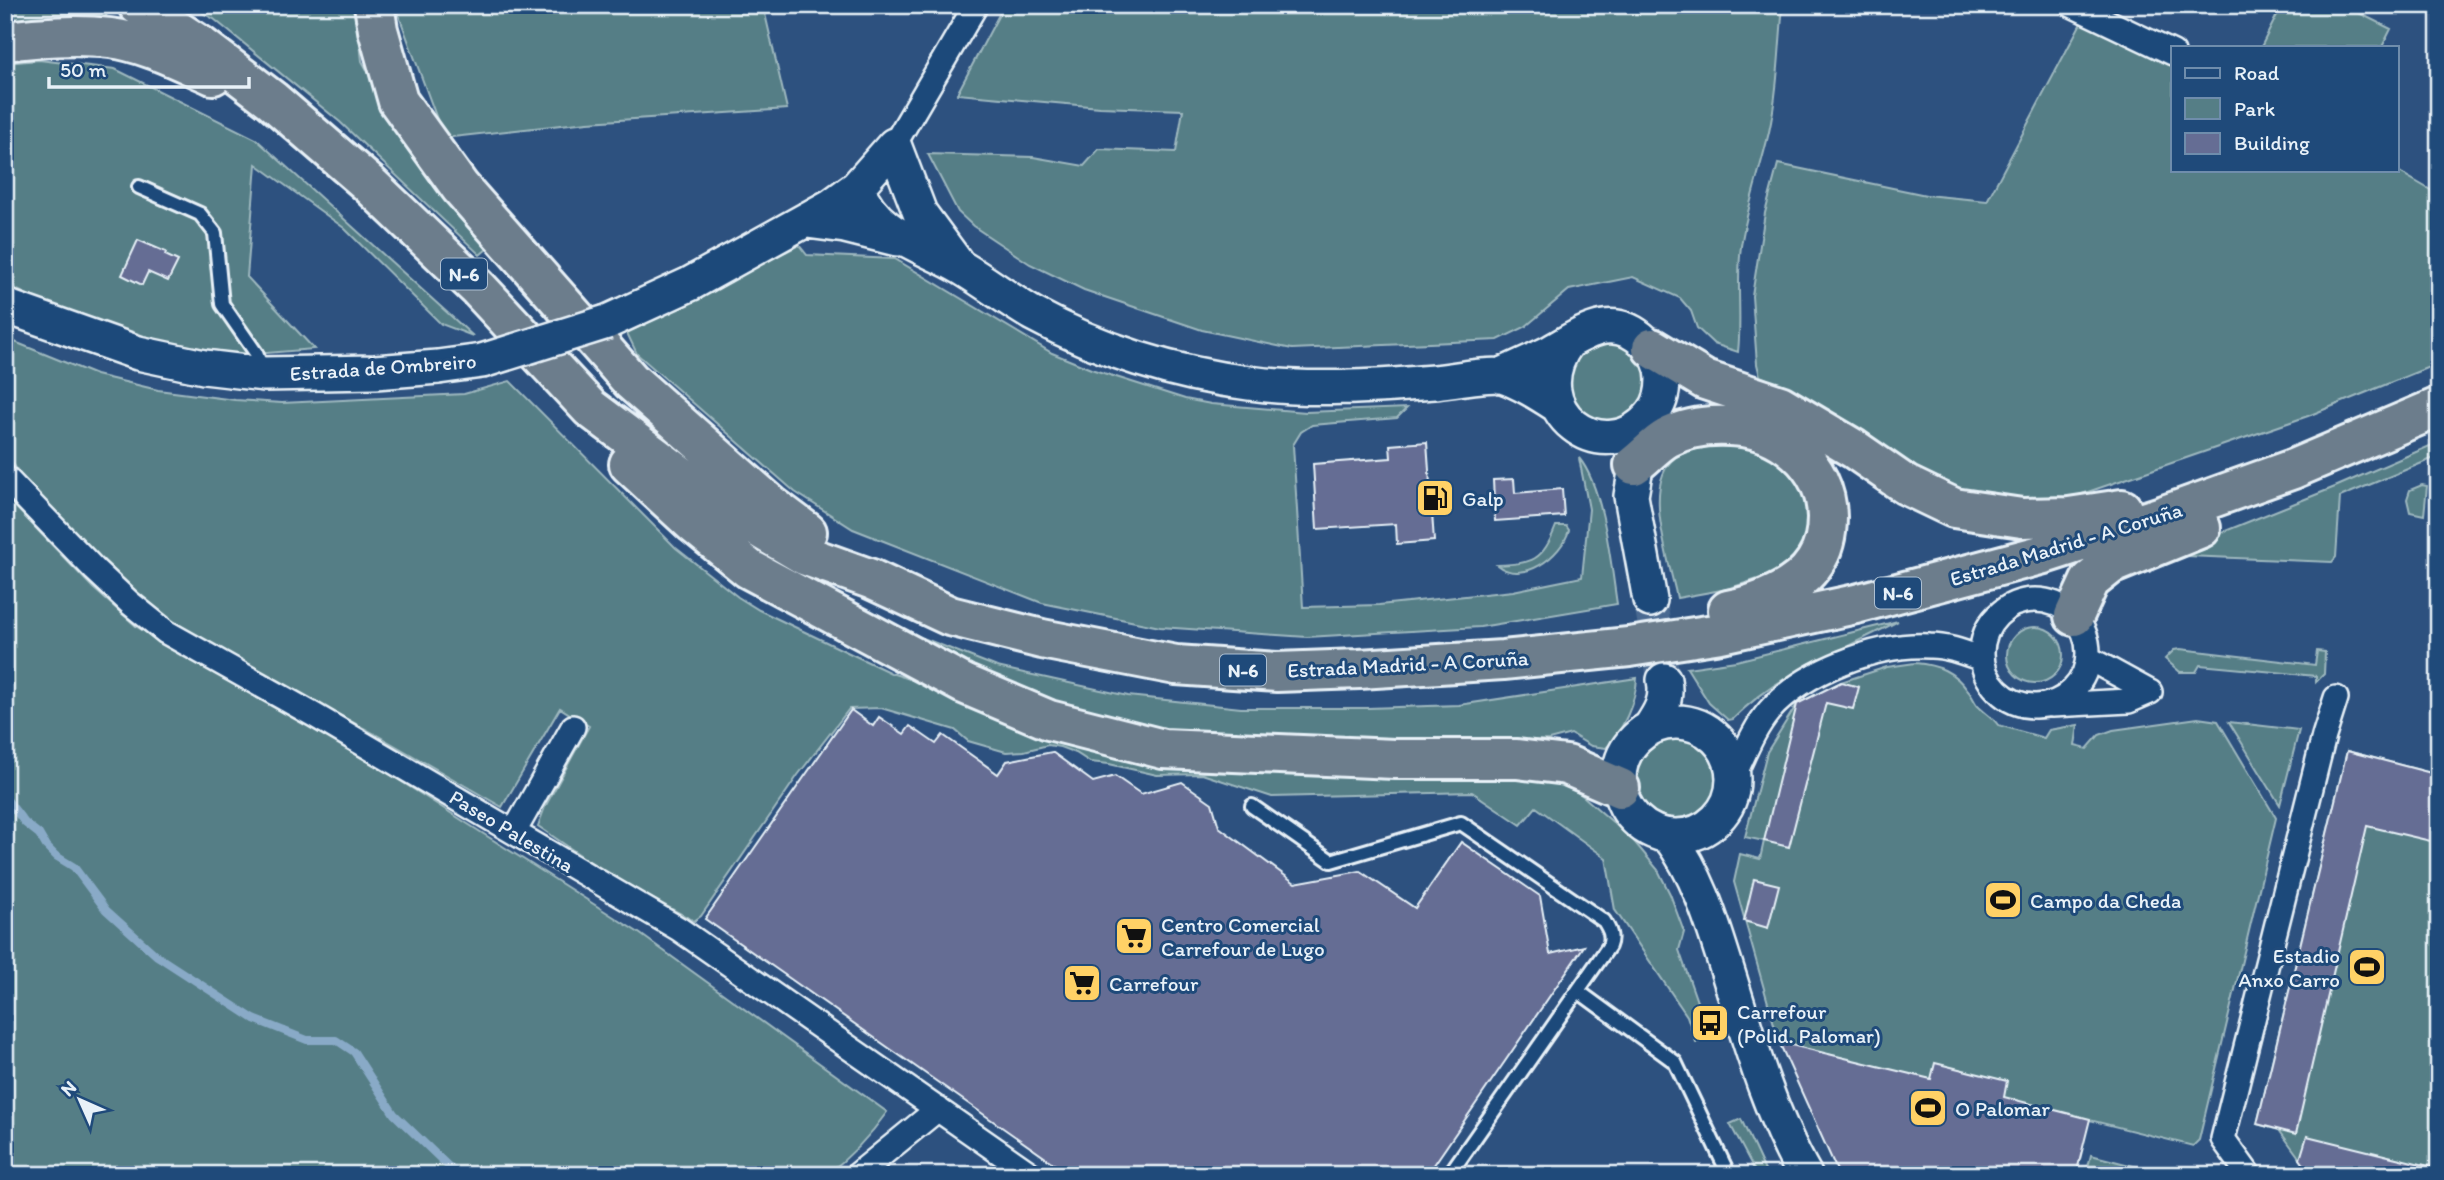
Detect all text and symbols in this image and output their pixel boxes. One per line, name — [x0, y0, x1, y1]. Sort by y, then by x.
scale bar — [49, 46, 248, 90]
legend — [2171, 46, 2398, 172]
text: 50 m — [60, 57, 107, 82]
text: Road — [2234, 60, 2280, 85]
text: Park — [2234, 96, 2276, 121]
text: Building — [2234, 130, 2310, 155]
road number: N-6 — [441, 258, 487, 290]
street label: Estrada de Ombreiro — [289, 348, 477, 386]
fuel station icon: Galp — [1414, 477, 1456, 519]
place label: Galp — [1462, 486, 1504, 511]
street label: Estrada Madrid - A Coruña — [1947, 497, 2185, 591]
road number: N-6 — [1875, 578, 1921, 608]
street label: Estrada Madrid - A Coruña — [1287, 645, 1529, 683]
road number: N-6 — [1220, 654, 1266, 685]
street label: Paseo Palestina — [445, 784, 579, 878]
sports icon: Campo da Cheda — [1982, 879, 2024, 921]
place label: Campo da Cheda — [2030, 888, 2181, 913]
place label: Centro Comercial Carrefour de Lugo — [1161, 912, 1325, 961]
supermarket icon: Centro Comercial Carrefour de Lugo — [1113, 915, 1155, 957]
place label: Estadio Anxo Carro — [2238, 943, 2340, 992]
sports icon: Estadio Anxo Carro — [2346, 946, 2388, 988]
supermarket icon: Carrefour — [1061, 962, 1103, 1004]
place label: Carrefour — [1109, 971, 1199, 996]
place label: Carrefour (Polid. Palomar) — [1737, 999, 1881, 1048]
bus stop icon: Carrefour (Polid. Palomar) — [1689, 1002, 1731, 1044]
north arrow — [46, 1064, 116, 1134]
text: N — [56, 1076, 81, 1101]
sports icon: O Palomar — [1907, 1087, 1949, 1129]
place label: O Palomar — [1955, 1096, 2051, 1121]

